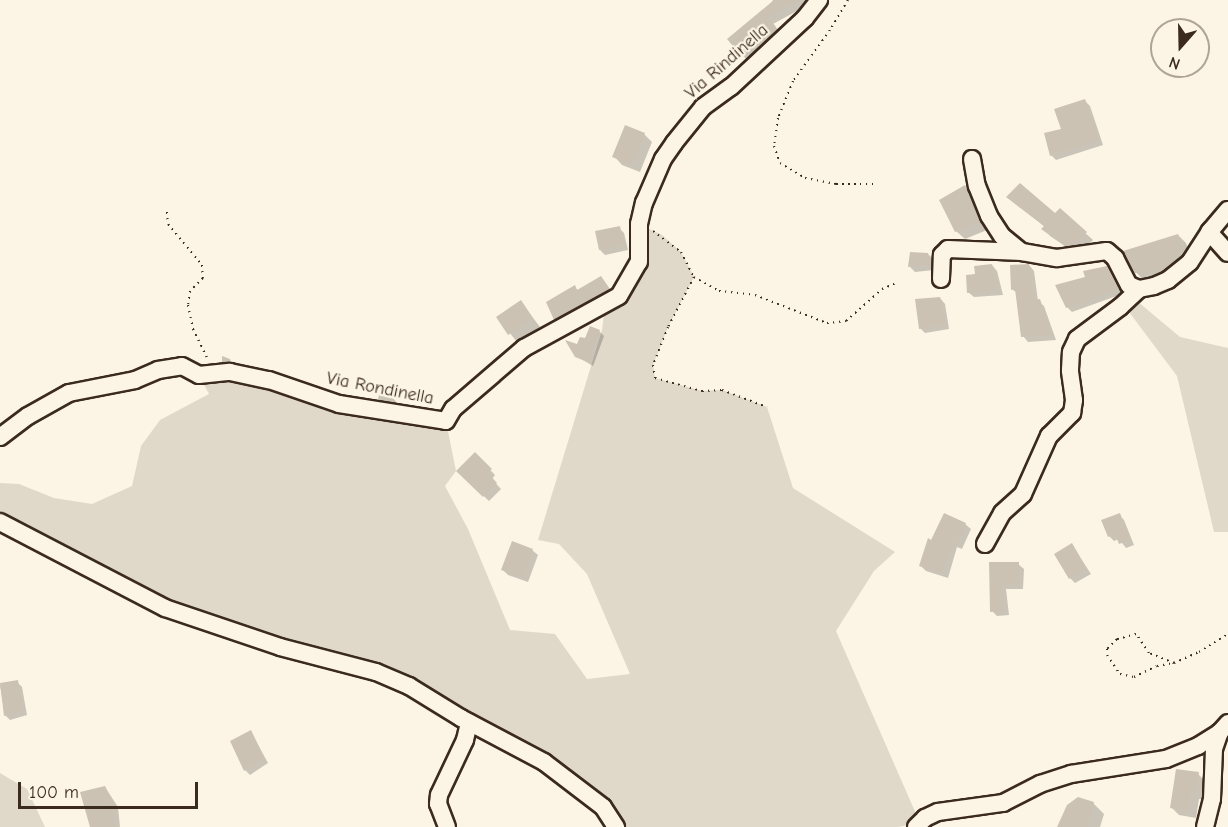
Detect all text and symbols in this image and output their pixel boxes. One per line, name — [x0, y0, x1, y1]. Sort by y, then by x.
north arrow — [1150, 18, 1210, 78]
street label: Via Rindinella — [681, 20, 773, 104]
text: N — [1167, 53, 1183, 73]
street label: Via Rondinella — [325, 368, 435, 410]
scale bar — [21, 770, 201, 808]
text: 100 m — [29, 782, 79, 803]

